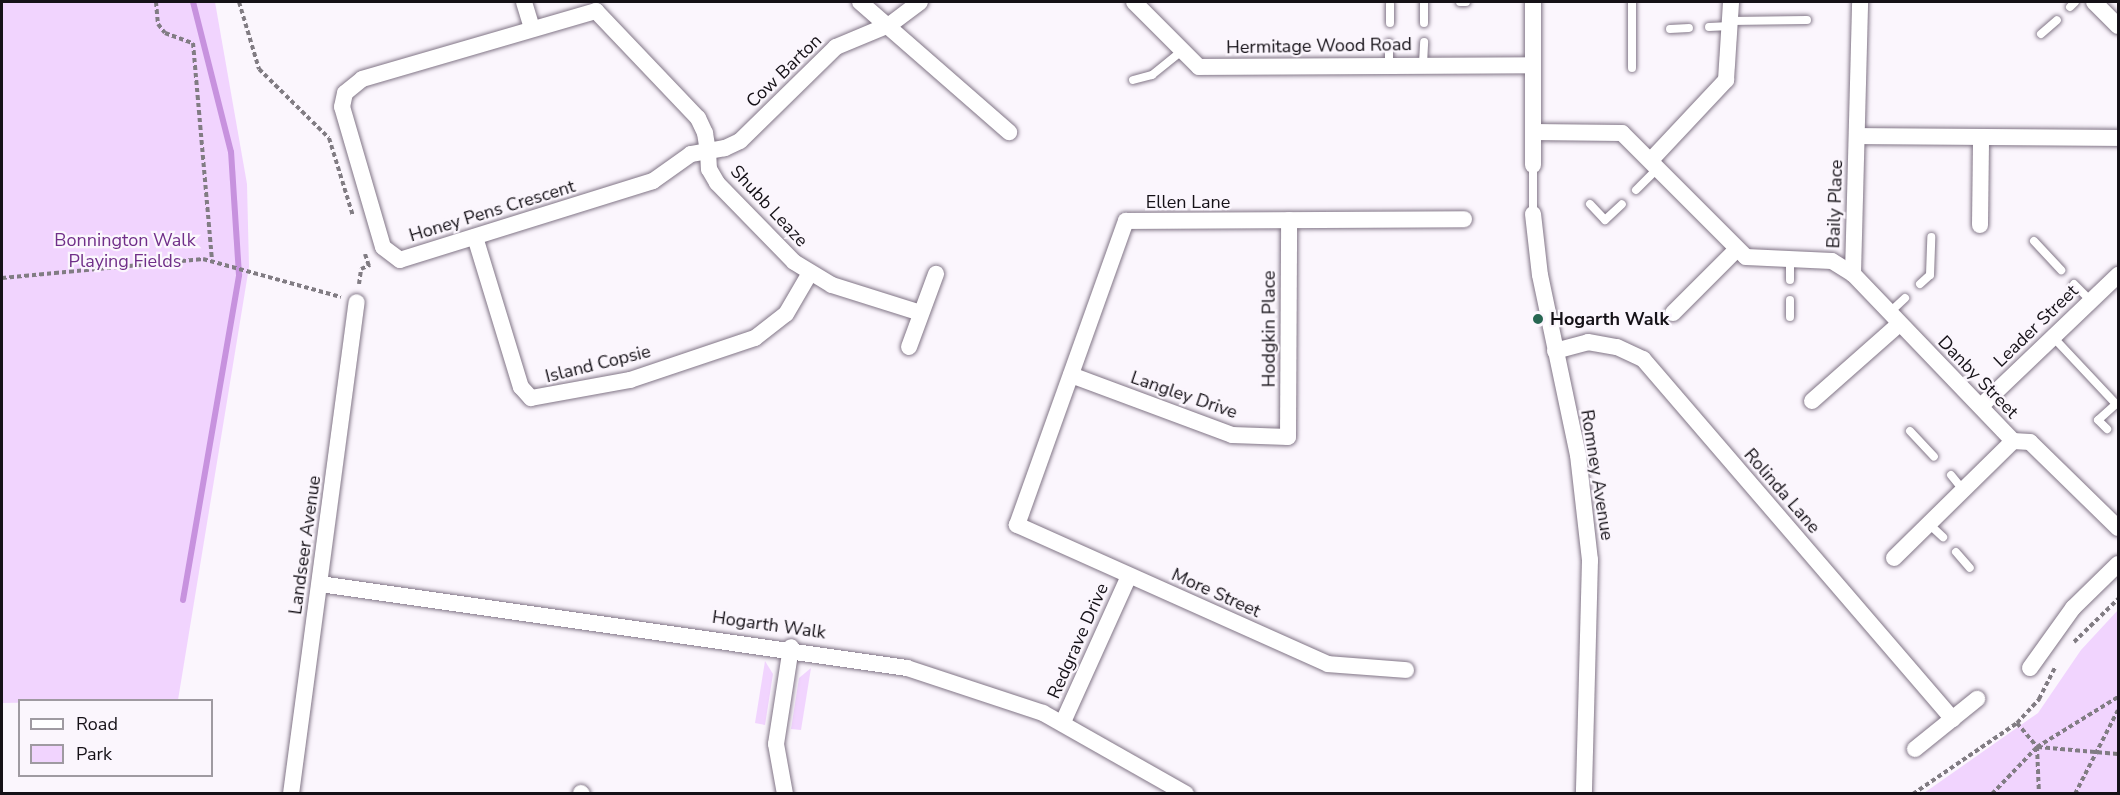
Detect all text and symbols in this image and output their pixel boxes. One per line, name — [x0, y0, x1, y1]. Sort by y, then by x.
street label: Cow Barton — [742, 30, 826, 112]
street label: Hermitage Wood Road — [1226, 34, 1412, 58]
street label: Baily Place — [1823, 159, 1847, 249]
street label: Shubb Leaze — [726, 161, 812, 251]
street label: Honey Pens Crescent — [406, 175, 578, 247]
street label: Ellen Lane — [1146, 191, 1230, 213]
park label: Bonnington Walk Playing Fields — [54, 230, 196, 272]
street label: Hodgkin Place — [1258, 271, 1280, 387]
street label: Leader Street — [1989, 280, 2083, 372]
place label: Hogarth Walk — [1550, 308, 1669, 330]
marker: Hogarth Walk — [1531, 312, 1545, 326]
street label: Danby Street — [1933, 331, 2023, 423]
street label: Island Copsie — [543, 340, 653, 388]
street label: Langley Drive — [1128, 367, 1240, 423]
street label: Romney Avenue — [1576, 408, 1618, 542]
street label: Rolinda Lane — [1739, 444, 1825, 538]
street label: Landseer Avenue — [285, 474, 325, 616]
street label: More Street — [1168, 564, 1264, 622]
street label: Redgrave Drive — [1043, 580, 1113, 702]
street label: Hogarth Walk — [711, 606, 827, 644]
legend — [18, 699, 213, 777]
text: Road — [76, 712, 118, 736]
text: Park — [76, 742, 112, 766]

